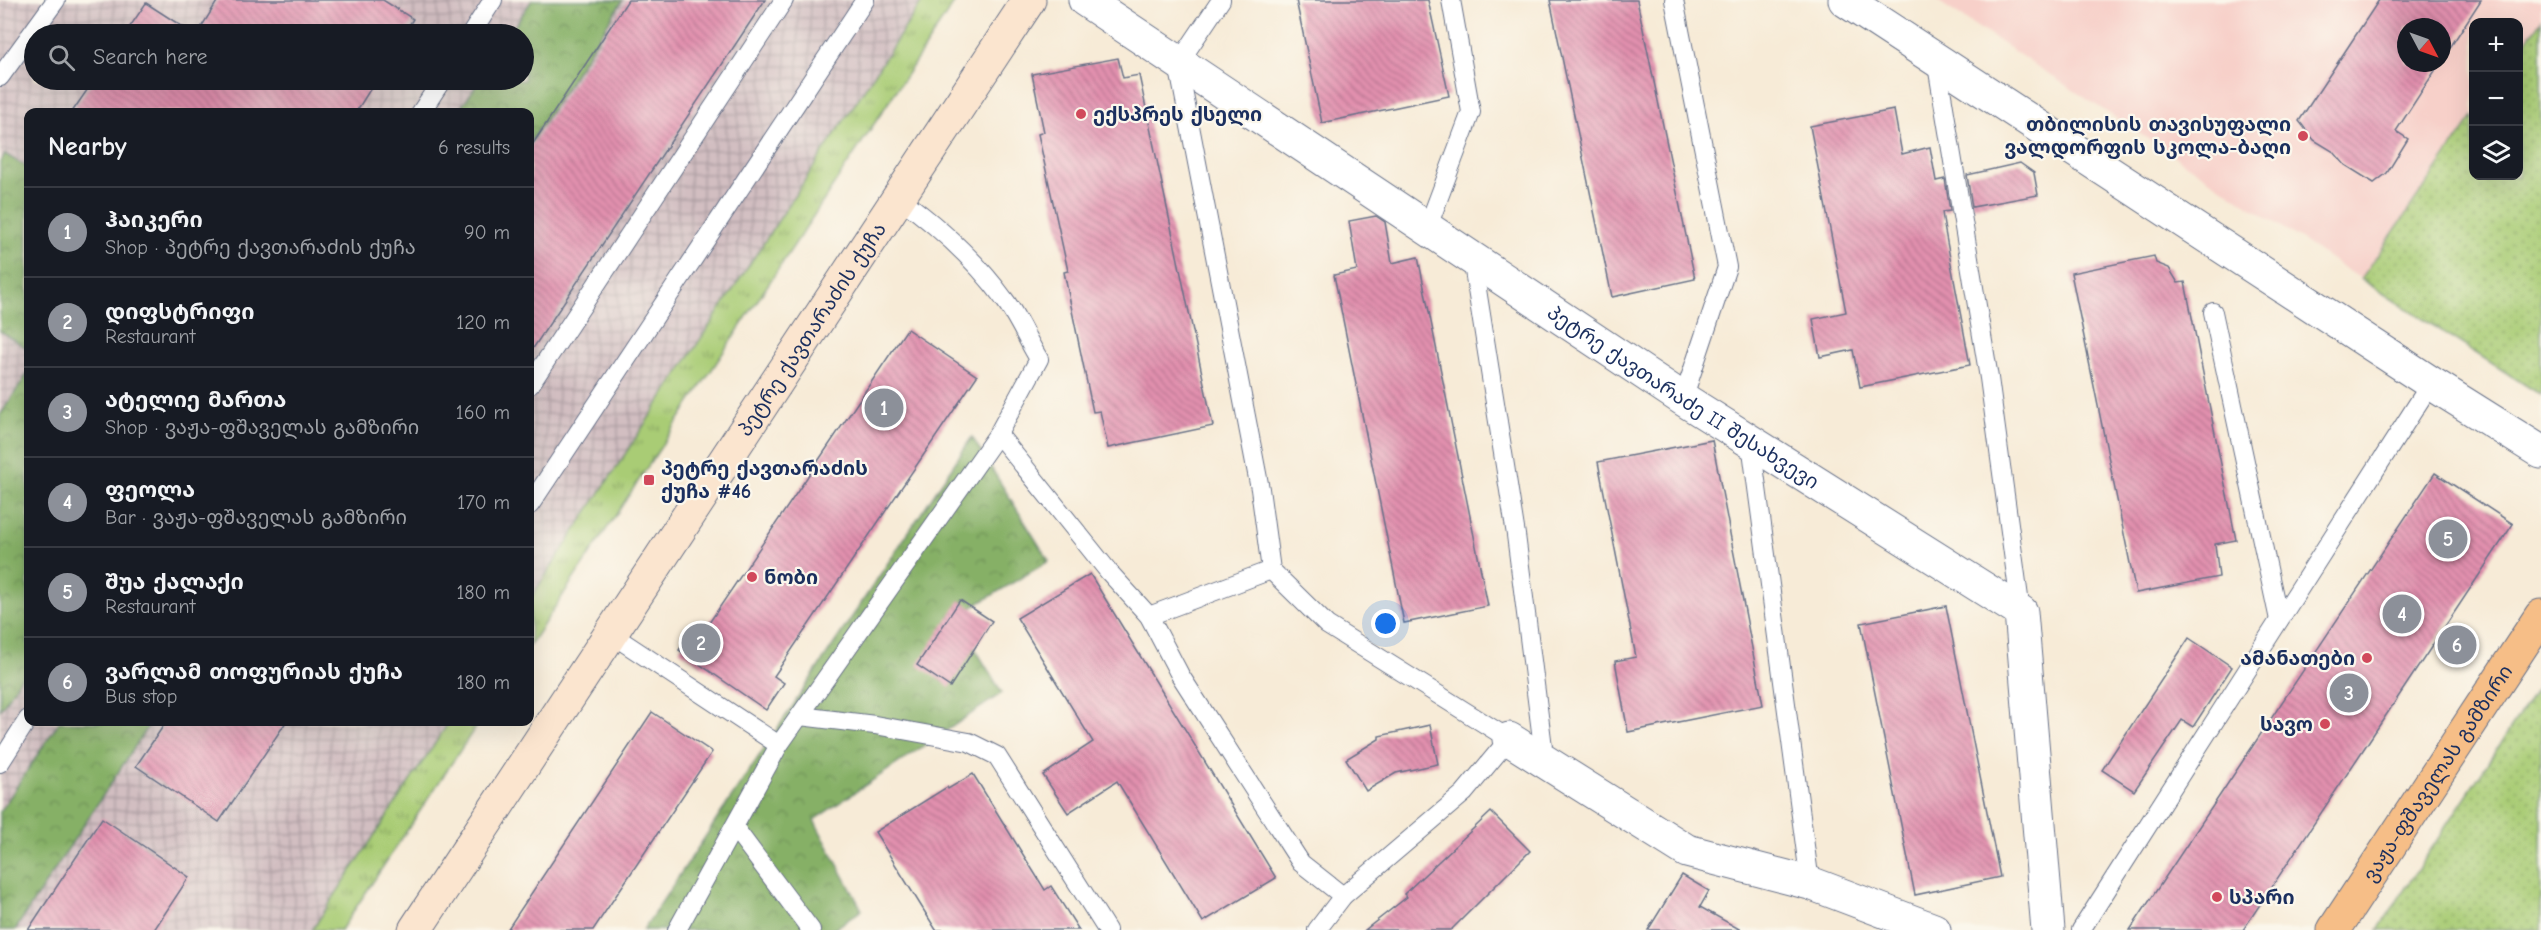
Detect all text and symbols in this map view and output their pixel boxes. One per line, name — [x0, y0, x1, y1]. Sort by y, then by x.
north arrow — [2397, 18, 2451, 72]
map controls — [2469, 18, 2523, 180]
button: + — [2469, 18, 2523, 72]
search box — [24, 24, 534, 90]
icon: search — [45, 41, 78, 74]
text: Search here — [93, 44, 208, 70]
button: − — [2469, 72, 2523, 126]
place label: ექსპრეს ქსელი — [1093, 103, 1262, 126]
marker: ექსპრეს ქსელი — [1074, 107, 1088, 121]
place label: თბილისის თავისუფალი ვალდორფის სკოლა-ბაღი — [2004, 113, 2291, 160]
button: layers — [2469, 126, 2523, 180]
marker: თბილისის თავისუფალი ვალდორფის სკოლა-ბაღი — [2296, 129, 2310, 143]
text: Nearby — [48, 132, 127, 162]
text: 6 results — [438, 136, 510, 159]
text: ჰაიკერი — [105, 207, 203, 233]
street label: პეტრე ქავთარაძის ქუჩა — [733, 218, 890, 440]
text: 1 — [64, 221, 71, 244]
text: 90 m — [464, 221, 510, 244]
text: Shop · პეტრე ქავთარაძის ქუჩა — [105, 236, 416, 259]
text: დიფსტრიფი — [105, 299, 255, 325]
street label: პეტრე ქავთარაძე II შესახვევი — [1543, 300, 1823, 493]
text: 2 — [63, 311, 72, 334]
text: 120 m — [456, 311, 510, 334]
text: Restaurant — [105, 325, 195, 348]
pin: 1 — [864, 386, 904, 430]
text: ატელიე მართა — [105, 387, 286, 413]
text: 3 — [63, 401, 72, 424]
text: 160 m — [456, 401, 510, 424]
text: Shop · ვაჟა-ფშაველას გამზირი — [105, 416, 419, 439]
place label: პეტრე ქავთარაძის ქუჩა #46 — [661, 457, 868, 503]
marker: პეტრე ქავთარაძის ქუჩა #46 — [642, 473, 656, 487]
text: ფეოლა — [105, 477, 195, 503]
text: 4 — [63, 491, 72, 514]
text: 170 m — [457, 491, 510, 514]
text: Bar · ვაჟა-ფშაველას გამზირი — [105, 506, 407, 529]
pin: 5 — [2428, 516, 2468, 562]
place label: ნობი — [764, 566, 818, 589]
text: შუა ქალაქი — [105, 569, 244, 595]
marker: ნობი — [745, 570, 759, 584]
text: 5 — [62, 581, 73, 604]
text: 180 m — [456, 581, 510, 604]
pin: 4 — [2382, 592, 2422, 636]
text: Restaurant — [105, 595, 195, 618]
your location — [1371, 609, 1400, 638]
pin: 2 — [682, 620, 720, 666]
pin: 6 — [2438, 622, 2476, 668]
place label: ამანათები — [2240, 647, 2355, 670]
marker: ამანათები — [2360, 651, 2374, 665]
text: ვარლამ თოფურიას ქუჩა — [105, 659, 403, 685]
street label: ვაჟა-ფშაველას გამზირი — [2358, 660, 2517, 886]
pin: 3 — [2330, 670, 2368, 716]
text: 6 — [62, 671, 73, 694]
text: 180 m — [456, 671, 510, 694]
text: Bus stop — [105, 685, 177, 708]
place label: სავო — [2260, 713, 2313, 736]
marker: სავო — [2318, 717, 2332, 731]
place label: სპარი — [2229, 886, 2295, 909]
marker: სპარი — [2210, 890, 2224, 904]

